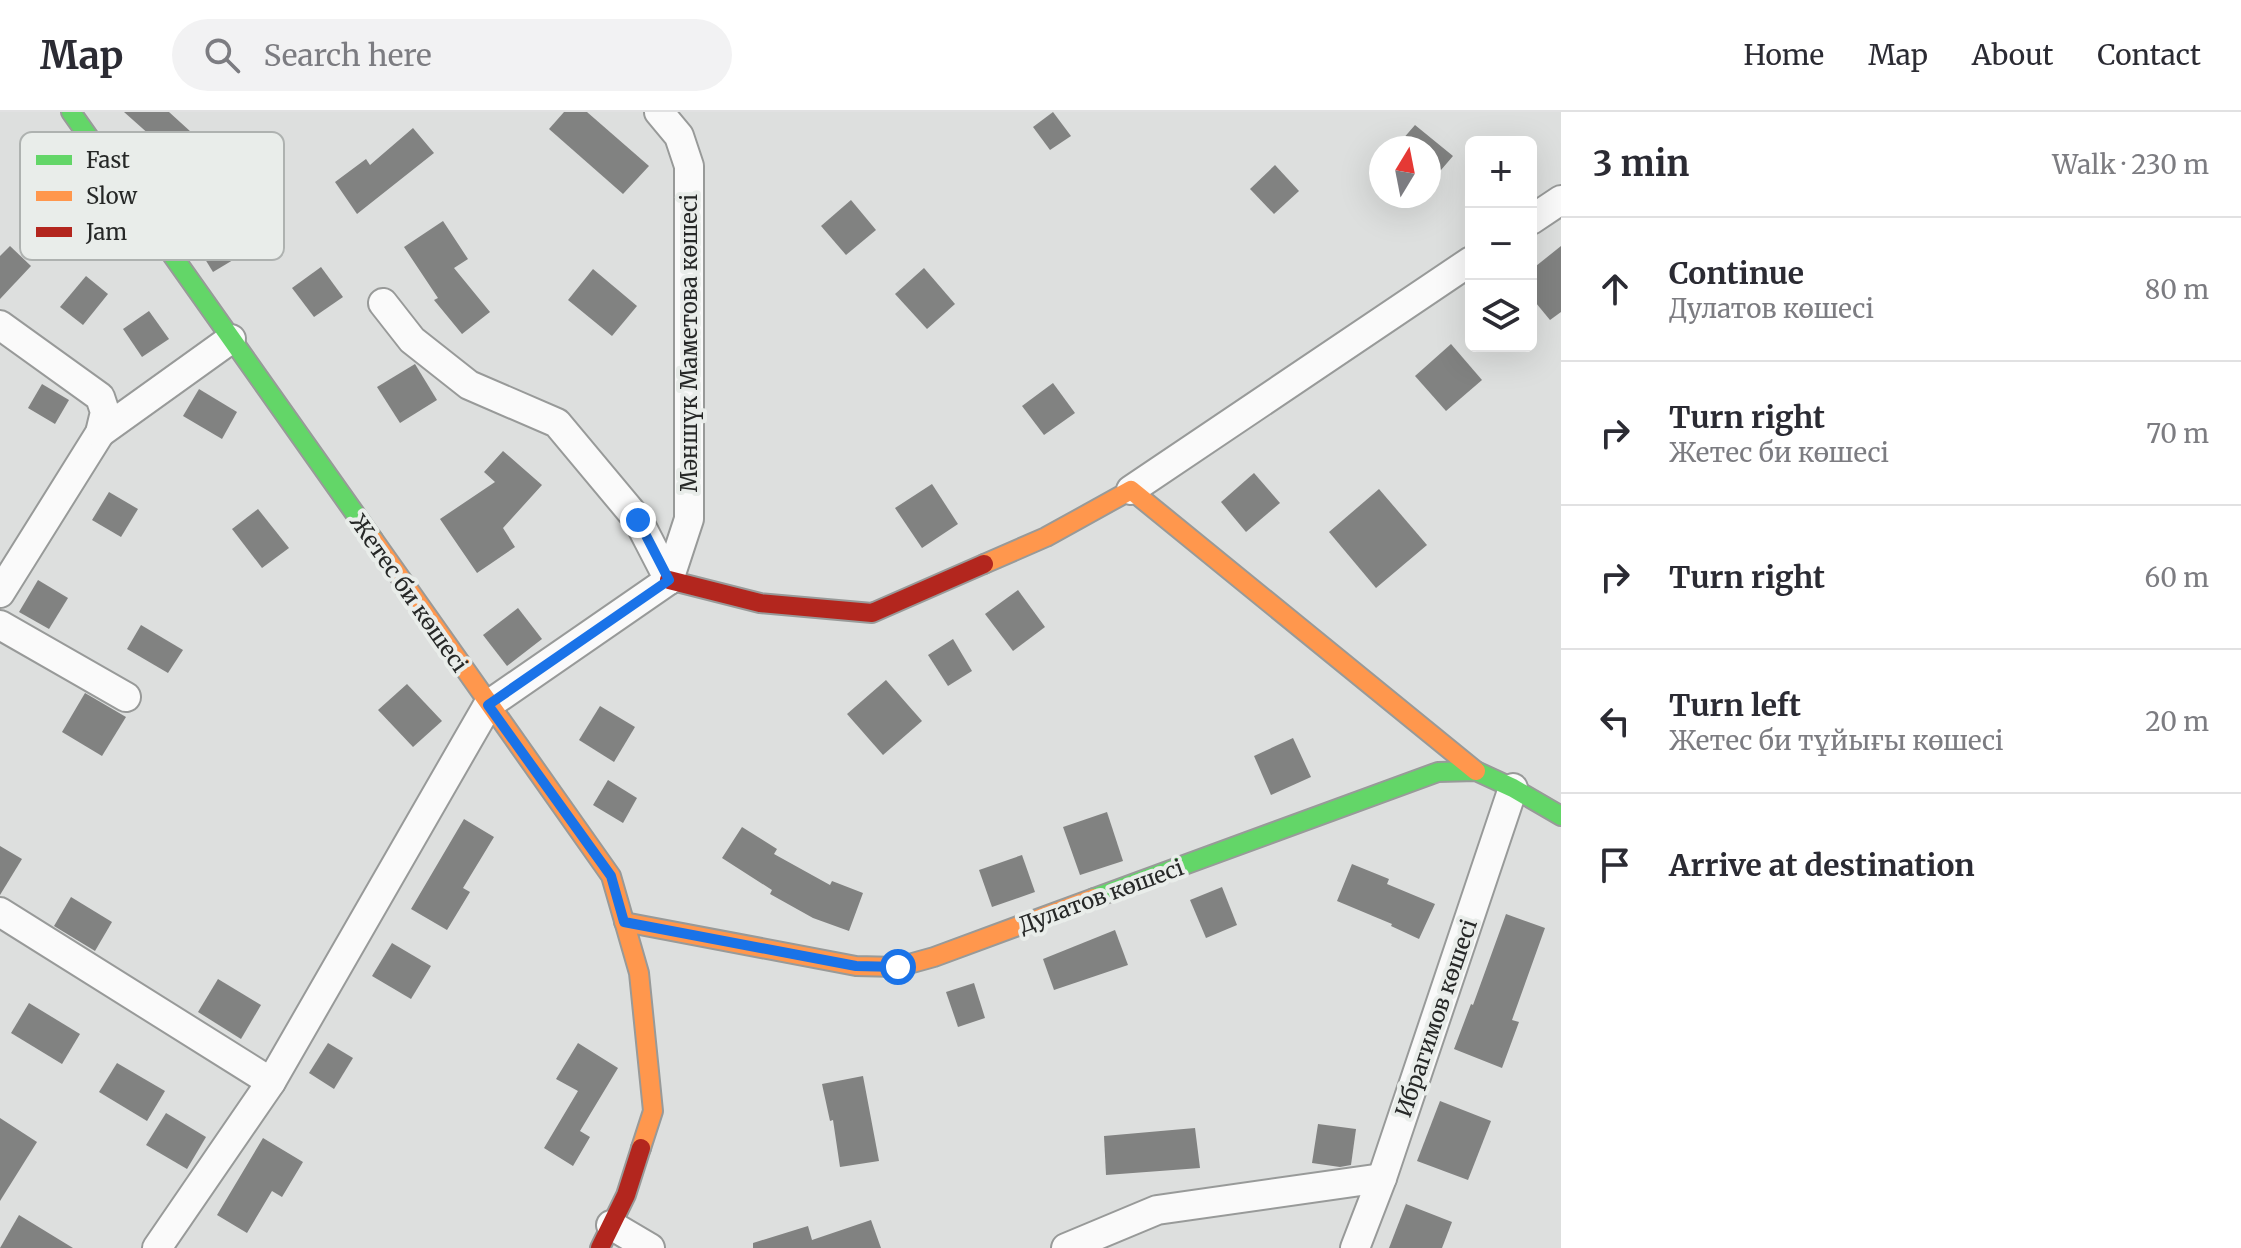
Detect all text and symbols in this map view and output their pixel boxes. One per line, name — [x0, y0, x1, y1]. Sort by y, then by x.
search box — [172, 19, 732, 91]
text: Map — [40, 32, 124, 79]
icon: search — [200, 33, 244, 77]
text: Search here — [264, 36, 432, 74]
text: Home — [1743, 37, 1824, 73]
text: Map — [1868, 37, 1928, 73]
text: About — [1972, 37, 2053, 73]
text: Contact — [2097, 37, 2201, 73]
legend — [20, 132, 284, 260]
north arrow — [1369, 136, 1441, 208]
map controls — [1465, 136, 1537, 352]
button: + — [1465, 136, 1537, 208]
text: 3 min — [1593, 143, 1689, 185]
text: Fast — [86, 146, 130, 174]
text: Walk · 230 m — [2052, 148, 2209, 181]
text: Slow — [86, 182, 137, 210]
street label: Мәншүк Маметова көшесі — [675, 194, 703, 492]
button: − — [1465, 208, 1537, 280]
text: Jam — [85, 218, 127, 246]
text: Continue — [1669, 254, 1804, 292]
icon: ahead — [1593, 267, 1637, 311]
text: 80 m — [2145, 273, 2209, 306]
button: layers — [1465, 280, 1537, 352]
text: Дулатов көшесі — [1669, 292, 1874, 325]
text: Turn right — [1669, 398, 1825, 436]
icon: right — [1593, 411, 1637, 455]
text: 70 m — [2146, 417, 2209, 450]
text: Жетес би көшесі — [1669, 436, 1889, 469]
route end — [620, 502, 656, 538]
street label: Жетес би көшесі — [344, 509, 474, 677]
icon: right — [1593, 555, 1637, 599]
text: Turn right — [1669, 558, 1825, 596]
text: 60 m — [2145, 561, 2209, 594]
text: Turn left — [1669, 686, 1801, 724]
icon: left — [1593, 699, 1637, 743]
text: 20 m — [2145, 705, 2209, 738]
text: Жетес би тұйығы көшесі — [1669, 724, 2003, 757]
icon: arrive — [1593, 843, 1637, 887]
text: Arrive at destination — [1669, 846, 1975, 884]
street label: Дулатов көшесі — [1015, 853, 1187, 939]
street label: Ибрагимов көшесі — [1389, 915, 1483, 1121]
route start — [880, 949, 916, 985]

